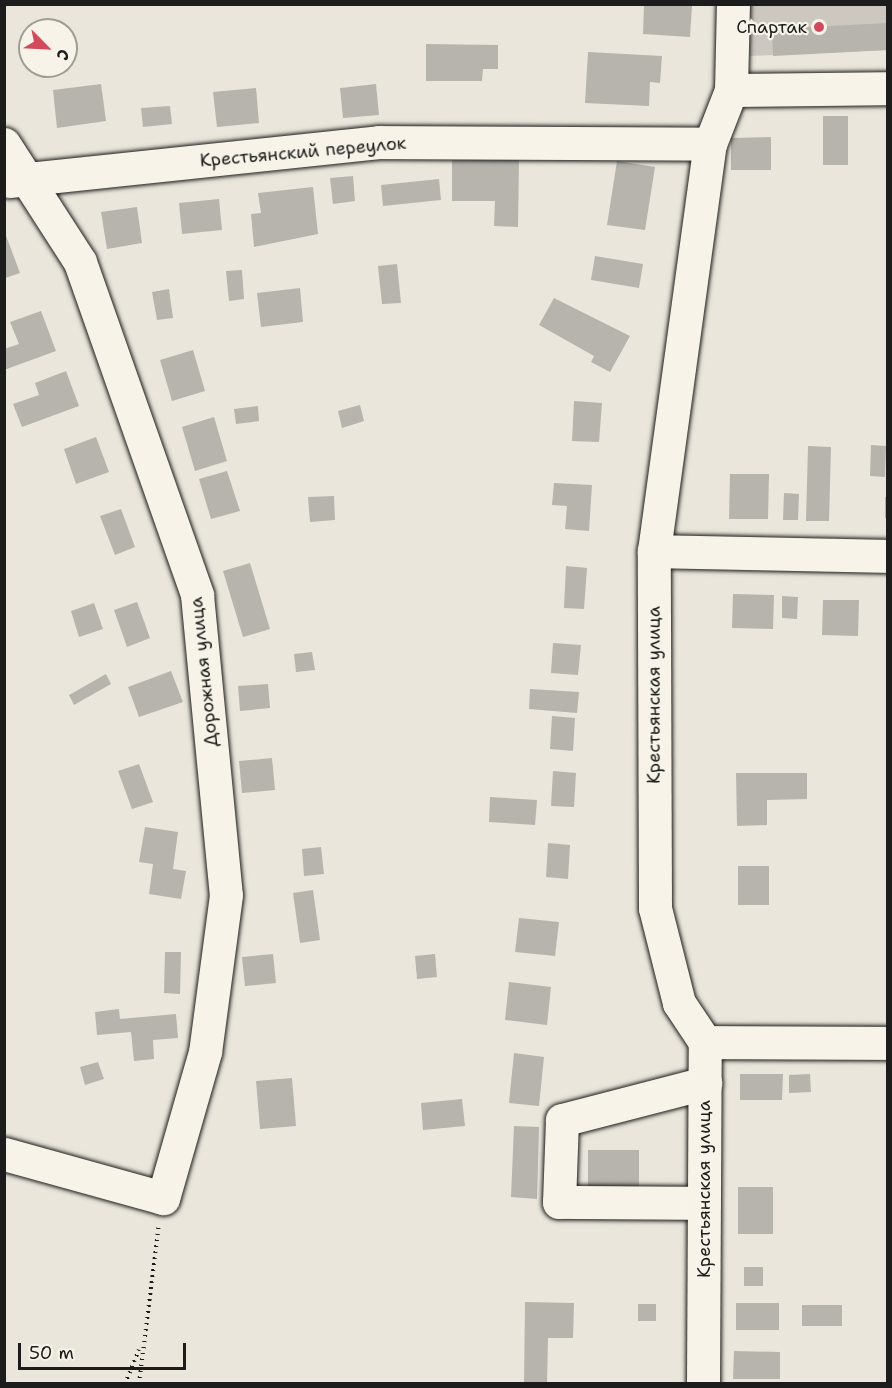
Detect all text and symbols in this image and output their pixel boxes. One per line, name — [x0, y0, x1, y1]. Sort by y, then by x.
place label: Спартак — [736, 16, 807, 38]
north arrow — [18, 18, 78, 78]
marker: Спартак — [812, 20, 826, 34]
text: С — [51, 46, 75, 63]
street label: Крестьянский переулок — [199, 132, 407, 172]
street label: Дорожная улица — [185, 596, 223, 748]
street label: Крестьянская улица — [643, 606, 665, 784]
street label: Крестьянская улица — [693, 1100, 715, 1278]
scale bar — [21, 1331, 189, 1369]
text: 50 m — [29, 1341, 74, 1365]

